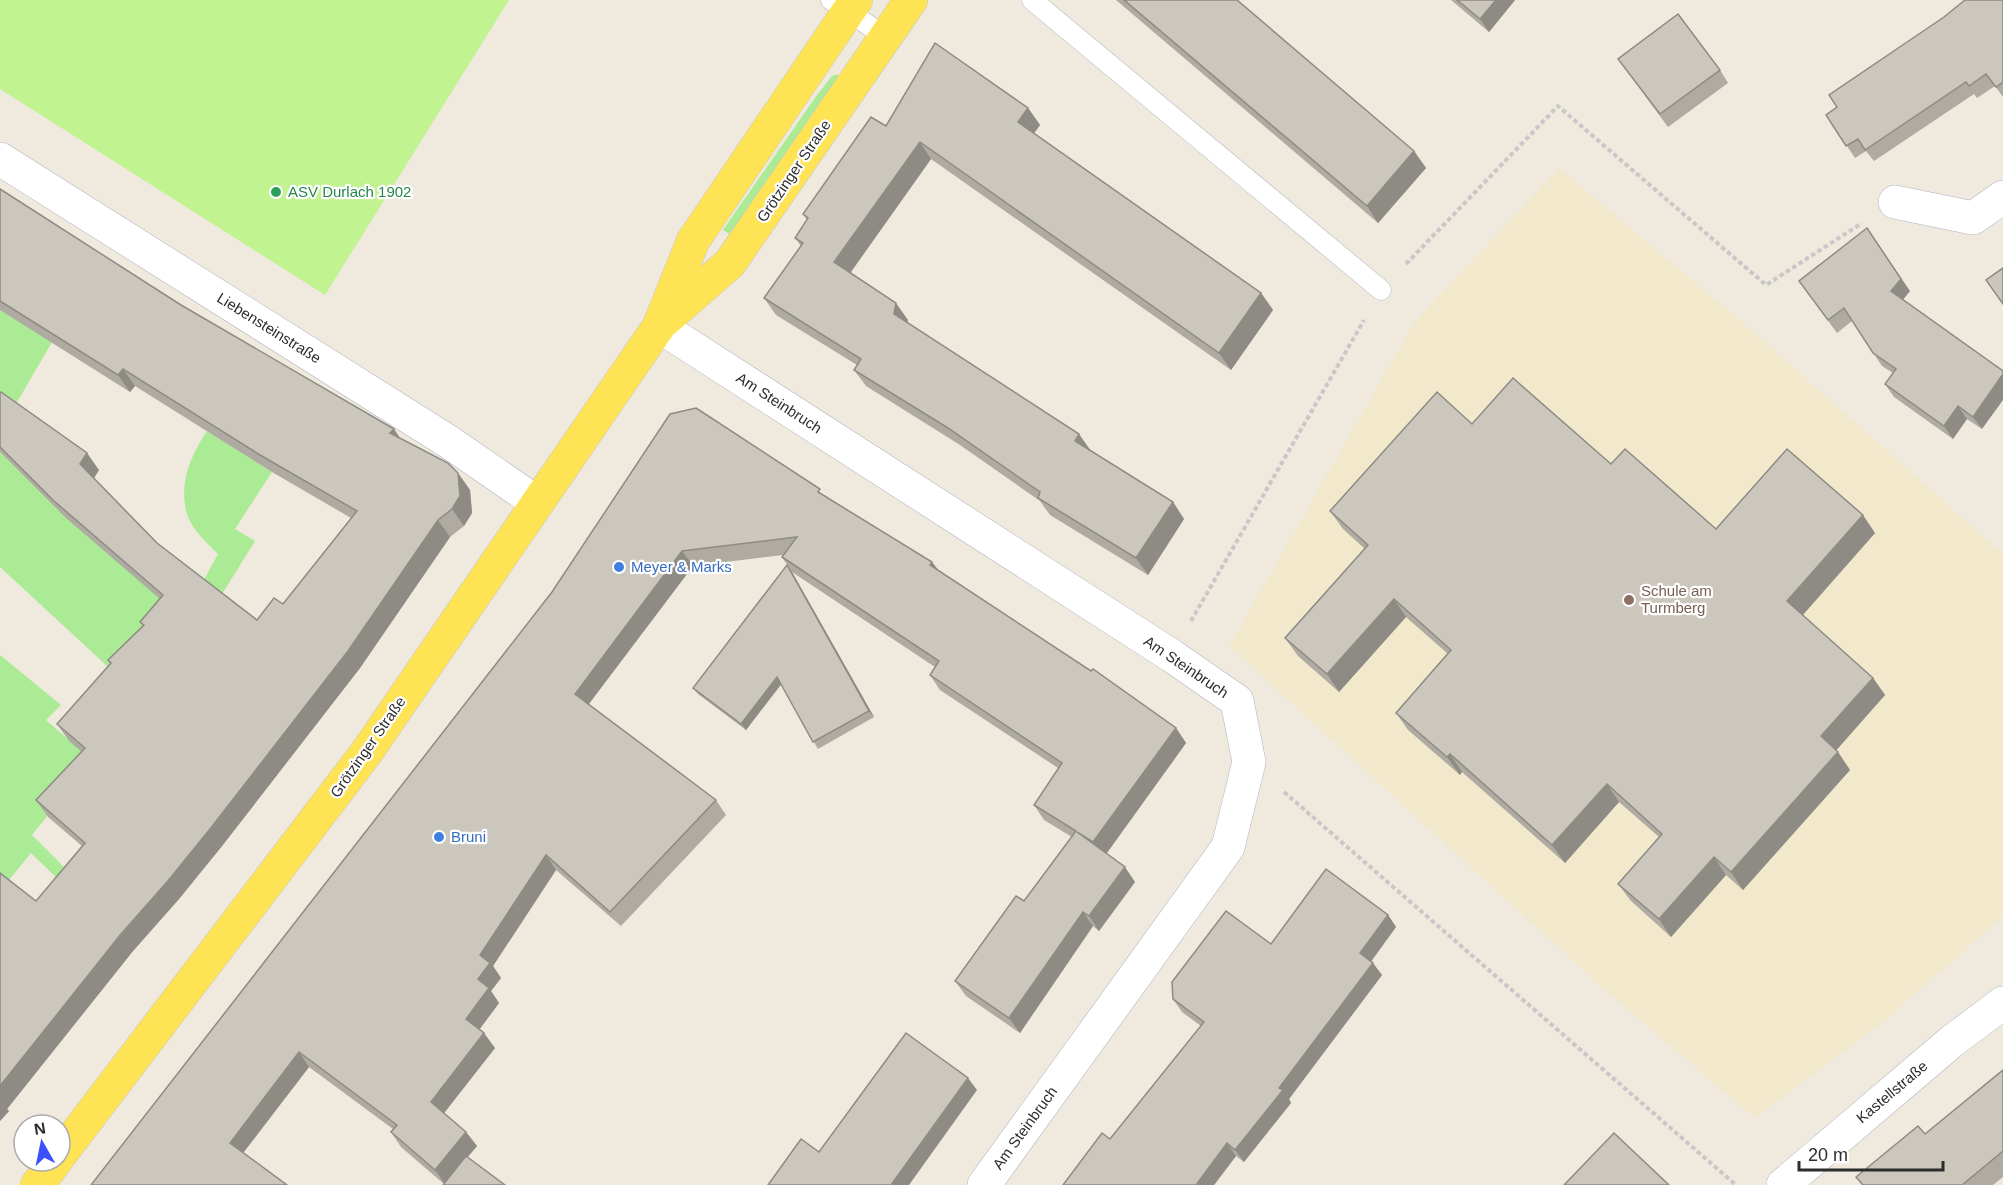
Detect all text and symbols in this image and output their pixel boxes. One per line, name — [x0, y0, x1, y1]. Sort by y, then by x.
street label: Grötzinger Straße — [753, 117, 834, 225]
place label: ASV Durlach 1902 — [288, 183, 411, 200]
marker: ASV Durlach 1902 — [269, 185, 283, 199]
street label: Liebensteinstraße — [214, 289, 324, 366]
street label: Am Steinbruch — [733, 369, 825, 437]
place label: Meyer & Marks — [631, 558, 732, 575]
marker: Meyer & Marks — [612, 560, 626, 574]
place label: Schule am Turmberg — [1641, 582, 1712, 616]
marker: Schule am Turmberg — [1622, 593, 1636, 607]
street label: Am Steinbruch — [1141, 632, 1232, 701]
street label: Grötzinger Straße — [326, 693, 409, 800]
place label: Bruni — [451, 828, 486, 845]
marker: Bruni — [432, 830, 446, 844]
street label: Kastellstraße — [1853, 1057, 1931, 1126]
street label: Am Steinbruch — [989, 1083, 1060, 1173]
north arrow — [12, 1113, 72, 1173]
text: N — [33, 1119, 47, 1138]
scale bar — [1799, 1134, 1943, 1172]
text: 20 m — [1808, 1145, 1848, 1165]

